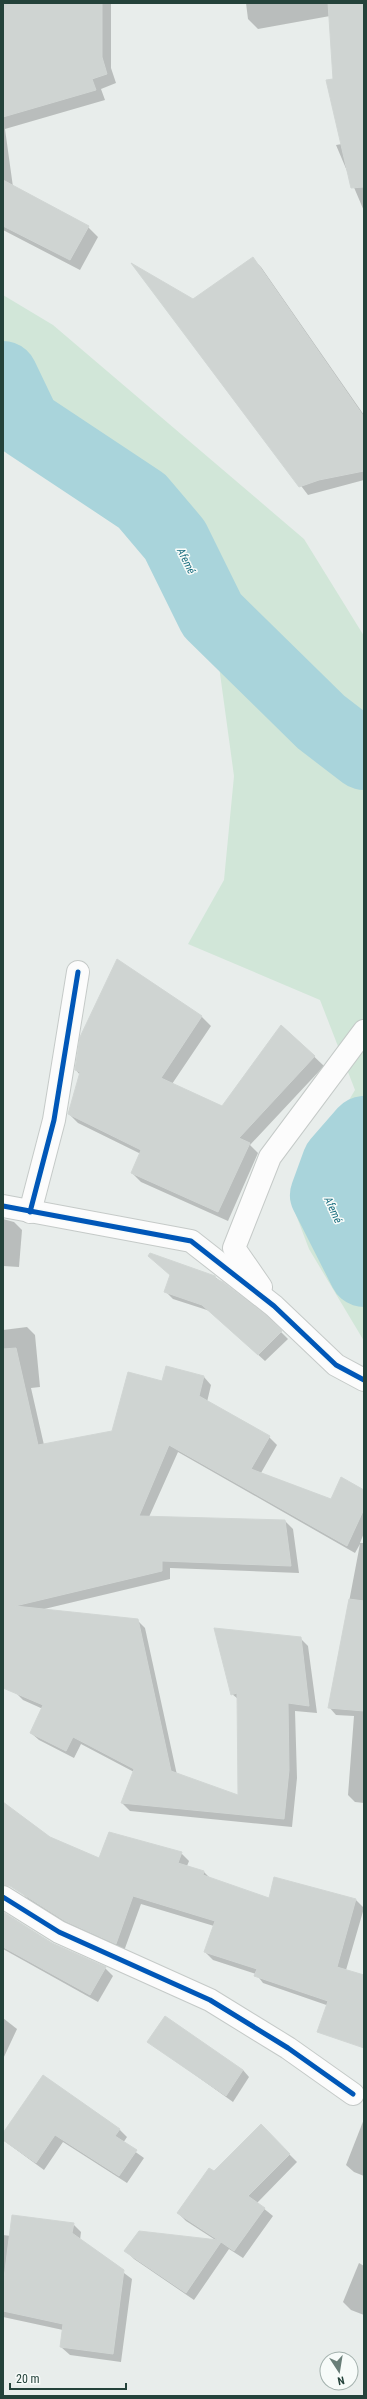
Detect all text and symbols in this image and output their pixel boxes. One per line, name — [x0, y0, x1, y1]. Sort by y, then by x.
water label: Afemé — [174, 545, 198, 577]
water label: Afemé — [321, 1194, 345, 1226]
north arrow — [319, 2351, 359, 2391]
scale bar — [10, 2365, 126, 2391]
text: 20 m — [16, 2372, 40, 2386]
text: N — [336, 2373, 346, 2387]

